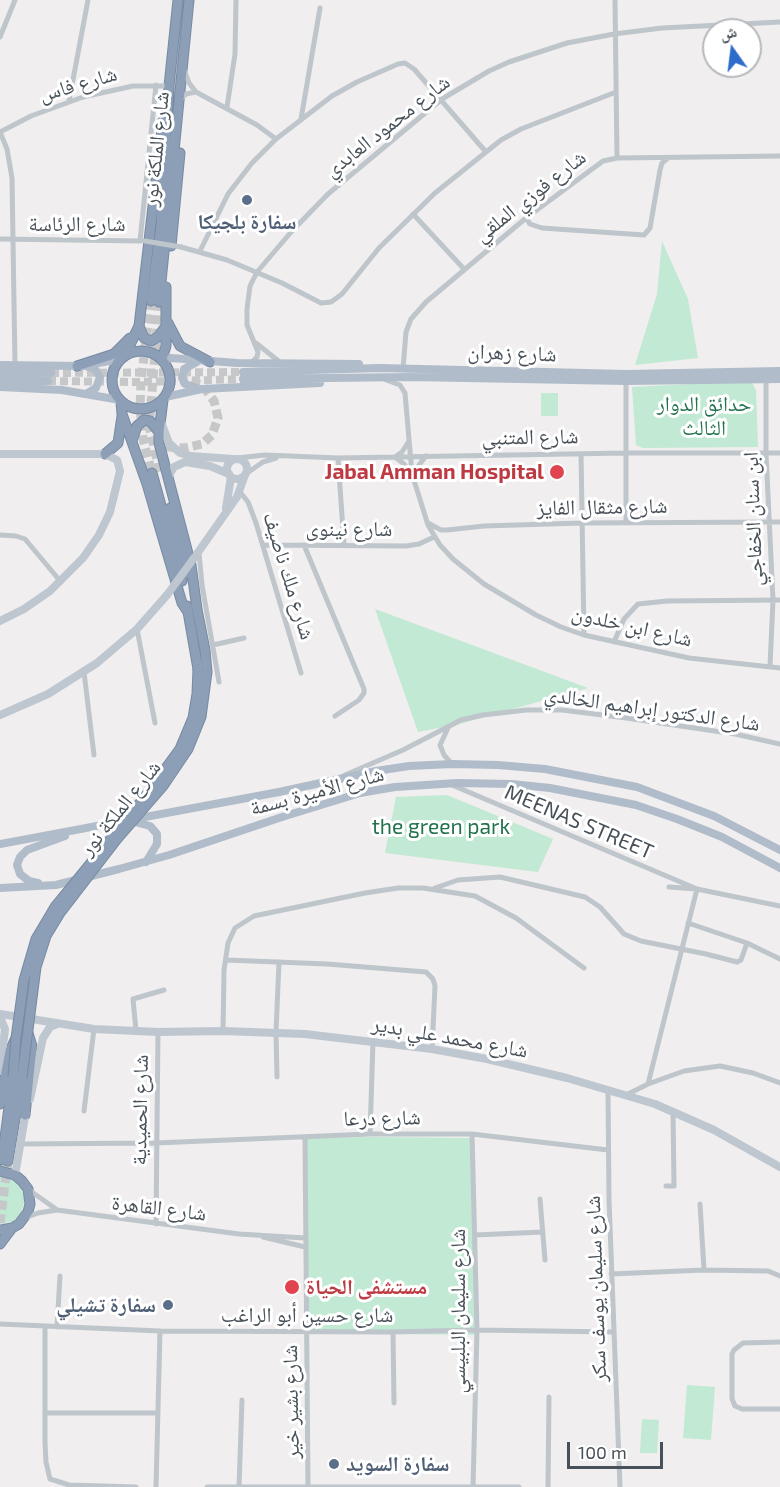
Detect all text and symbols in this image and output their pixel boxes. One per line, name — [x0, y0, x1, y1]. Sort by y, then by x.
north arrow — [702, 18, 762, 78]
text: ش — [717, 21, 739, 43]
street label: شارع فاس — [36, 61, 120, 107]
street label: شارع محمود العابدي — [319, 69, 455, 183]
street label: شارع الملكة نور — [137, 90, 175, 208]
street label: شارع فوزي الملقي — [469, 145, 591, 247]
marker: سفارة بلجيكا — [240, 193, 254, 207]
place label: سفارة بلجيكا — [198, 209, 296, 235]
street label: شارع الرئاسة — [29, 211, 125, 237]
street label: شارع زهران — [467, 339, 557, 367]
park label: حدائق الدوار الثالث — [657, 391, 751, 441]
street label: شارع المتنبي — [481, 424, 579, 450]
street label: ابن سنان الخفاجي — [738, 451, 768, 587]
place label: Jabal Amman Hospital — [325, 459, 544, 485]
marker: Jabal Amman Hospital — [548, 463, 566, 481]
street label: شارع مثقال الفايز — [536, 493, 668, 521]
street label: شارع ملك ناصيف — [258, 509, 320, 643]
street label: شارع نينوى — [306, 516, 392, 542]
street label: شارع ابن خلدون — [569, 600, 695, 652]
street label: شارع الدكتور إبراهيم الخالدي — [543, 681, 761, 737]
street label: شارع الملكة نور — [74, 755, 166, 861]
street label: شارع الأميرة بسمة — [247, 761, 387, 821]
street label: MEENAS STREET — [501, 779, 657, 865]
park label: the green park — [372, 814, 510, 840]
street label: شارع محمد علي بدير — [370, 1011, 530, 1063]
street label: شارع الحميدية — [126, 1054, 154, 1166]
street label: شارع درعا — [343, 1105, 421, 1131]
street label: شارع القاهرة — [110, 1190, 208, 1226]
street label: شارع سليمان يوسف سكر — [580, 1195, 612, 1383]
street label: شارع سليمان البلبيسي — [445, 1229, 471, 1393]
place label: مستشفى الحياة — [306, 1274, 427, 1300]
marker: مستشفى الحياة — [283, 1278, 301, 1296]
place label: سفارة تشيلي — [56, 1292, 156, 1318]
marker: سفارة تشيلي — [161, 1298, 175, 1312]
street label: شارع حسين أبو الراغب — [221, 1302, 393, 1328]
street label: شارع بشير خير — [277, 1345, 305, 1459]
scale bar — [570, 1430, 666, 1468]
text: 100 m — [578, 1441, 627, 1463]
place label: سفارة السويد — [346, 1451, 450, 1477]
marker: سفارة السويد — [327, 1457, 341, 1471]

